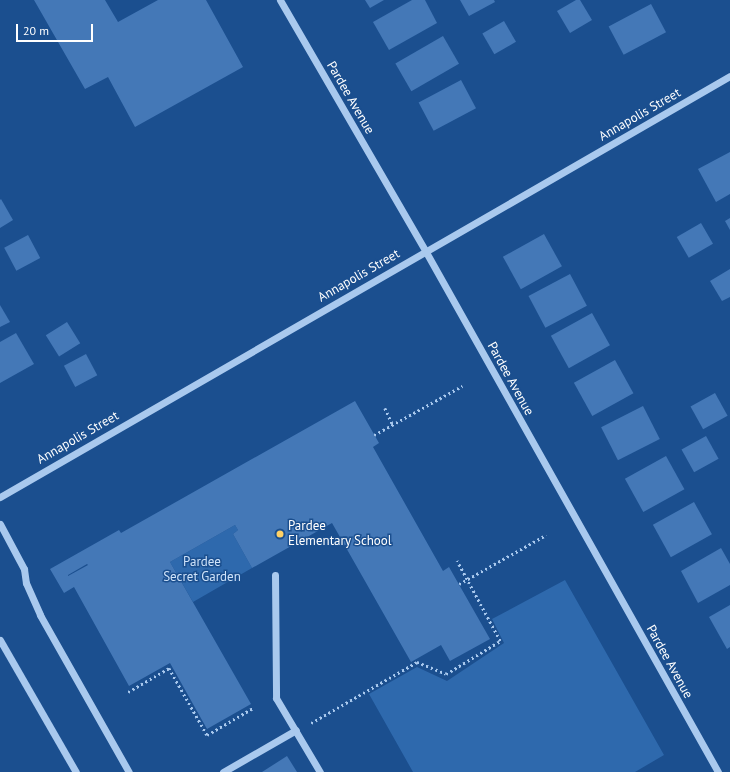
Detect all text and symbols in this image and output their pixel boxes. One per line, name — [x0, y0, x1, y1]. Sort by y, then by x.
scale bar — [18, 16, 95, 42]
text: 20 m — [23, 23, 49, 38]
street label: Pardee Avenue — [323, 59, 377, 137]
street label: Annapolis Street — [596, 85, 684, 145]
street label: Annapolis Street — [315, 246, 403, 306]
street label: Pardee Avenue — [483, 339, 537, 419]
street label: Annapolis Street — [34, 408, 122, 468]
place label: Pardee Elementary School — [288, 519, 392, 550]
marker: Pardee Elementary School — [275, 529, 285, 539]
park label: Pardee Secret Garden — [163, 555, 241, 586]
street label: Pardee Avenue — [642, 622, 696, 702]

